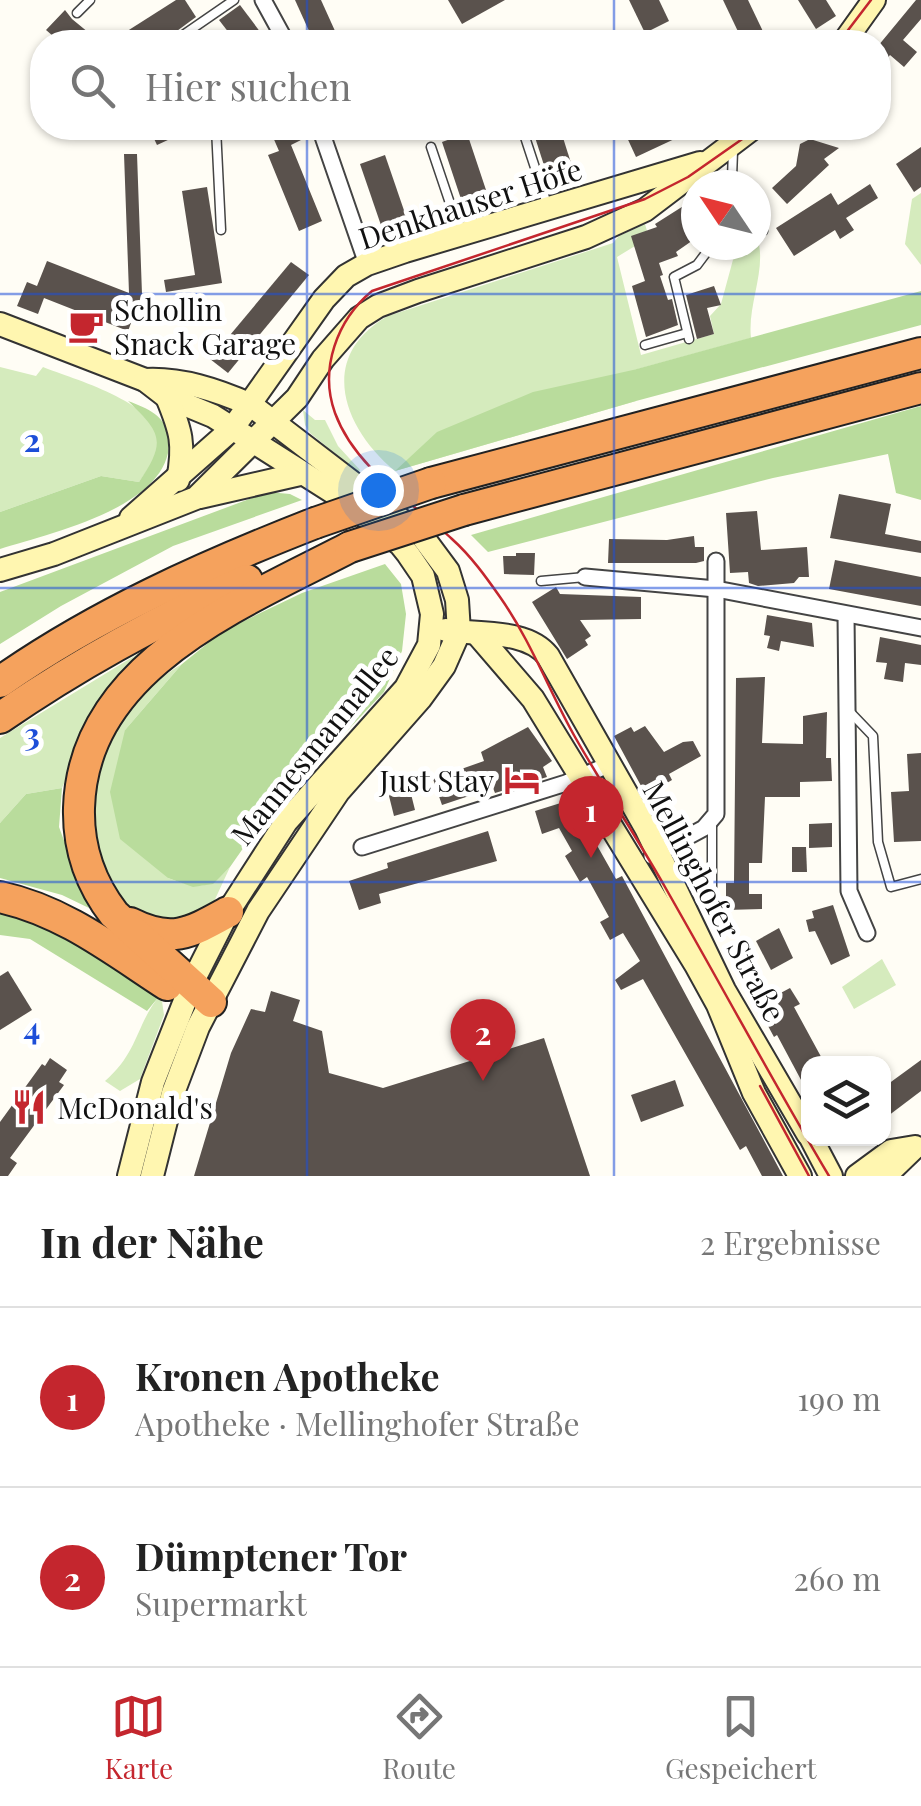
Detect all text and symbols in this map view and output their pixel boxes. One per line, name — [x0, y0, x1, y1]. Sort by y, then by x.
search box — [30, 30, 891, 140]
icon: search — [65, 58, 120, 113]
text: Hier suchen — [145, 60, 352, 111]
street label: Denkhauser Höfe — [353, 148, 587, 258]
north arrow — [681, 170, 771, 260]
place label: Schollin Snack Garage — [114, 289, 296, 363]
cafe icon: Schollin Snack Garage — [67, 307, 105, 345]
text: 2 — [24, 417, 40, 460]
your location — [353, 465, 404, 516]
street label: Mannesmannallee — [221, 637, 407, 853]
text: 3 — [24, 711, 40, 754]
place label: Just Stay — [379, 760, 494, 800]
hotel icon: Just Stay — [503, 761, 541, 799]
street label: Mellinghofer Straße — [635, 774, 795, 1028]
pin: 1 — [558, 776, 624, 858]
pin: 2 — [450, 998, 516, 1081]
text: 4 — [24, 1005, 40, 1048]
map controls — [801, 1056, 891, 1146]
button: layers — [801, 1056, 891, 1146]
place label: McDonald's — [57, 1087, 213, 1127]
restaurant icon: McDonald's — [10, 1088, 48, 1126]
text: In der Nähe — [40, 1213, 264, 1269]
text: 2 Ergebnisse — [700, 1220, 881, 1263]
text: Kronen Apotheke — [135, 1350, 440, 1401]
text: 1 — [66, 1376, 79, 1419]
text: 190 m — [797, 1376, 881, 1419]
text: Apotheke · Mellinghofer Straße — [135, 1401, 580, 1444]
text: Dümptener Tor — [135, 1530, 407, 1581]
text: 2 — [64, 1556, 81, 1599]
text: 260 m — [794, 1556, 881, 1599]
text: Supermarkt — [135, 1581, 307, 1624]
tab: Karte — [104, 1689, 173, 1786]
tab: Route — [382, 1689, 456, 1786]
tab: Gespeichert — [665, 1689, 817, 1786]

